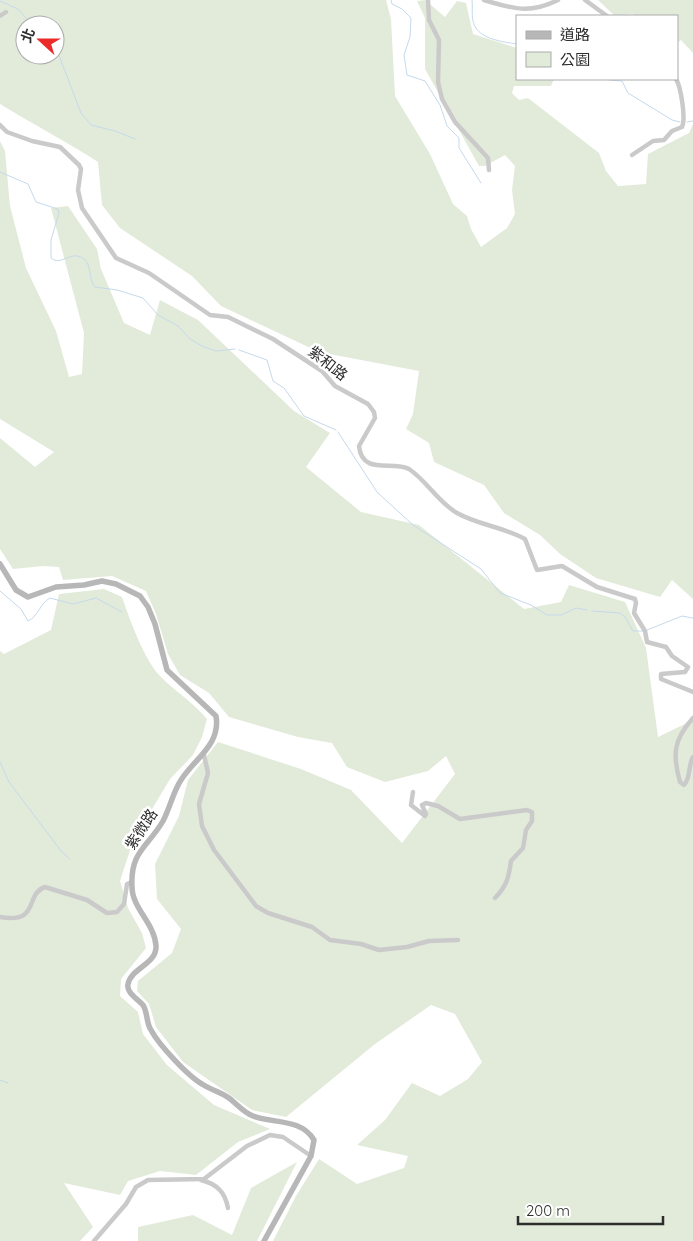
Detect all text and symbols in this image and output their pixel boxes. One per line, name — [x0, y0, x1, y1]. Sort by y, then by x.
north arrow — [15, 15, 65, 65]
legend — [516, 15, 678, 80]
text: 道路 — [560, 25, 590, 44]
text: 北 — [17, 26, 39, 45]
text: 公園 — [560, 50, 590, 69]
street label: 紫和路 — [304, 342, 352, 384]
street label: 紫微路 — [121, 805, 161, 853]
scale bar — [518, 1194, 663, 1226]
text: 200 m — [526, 1201, 570, 1220]

